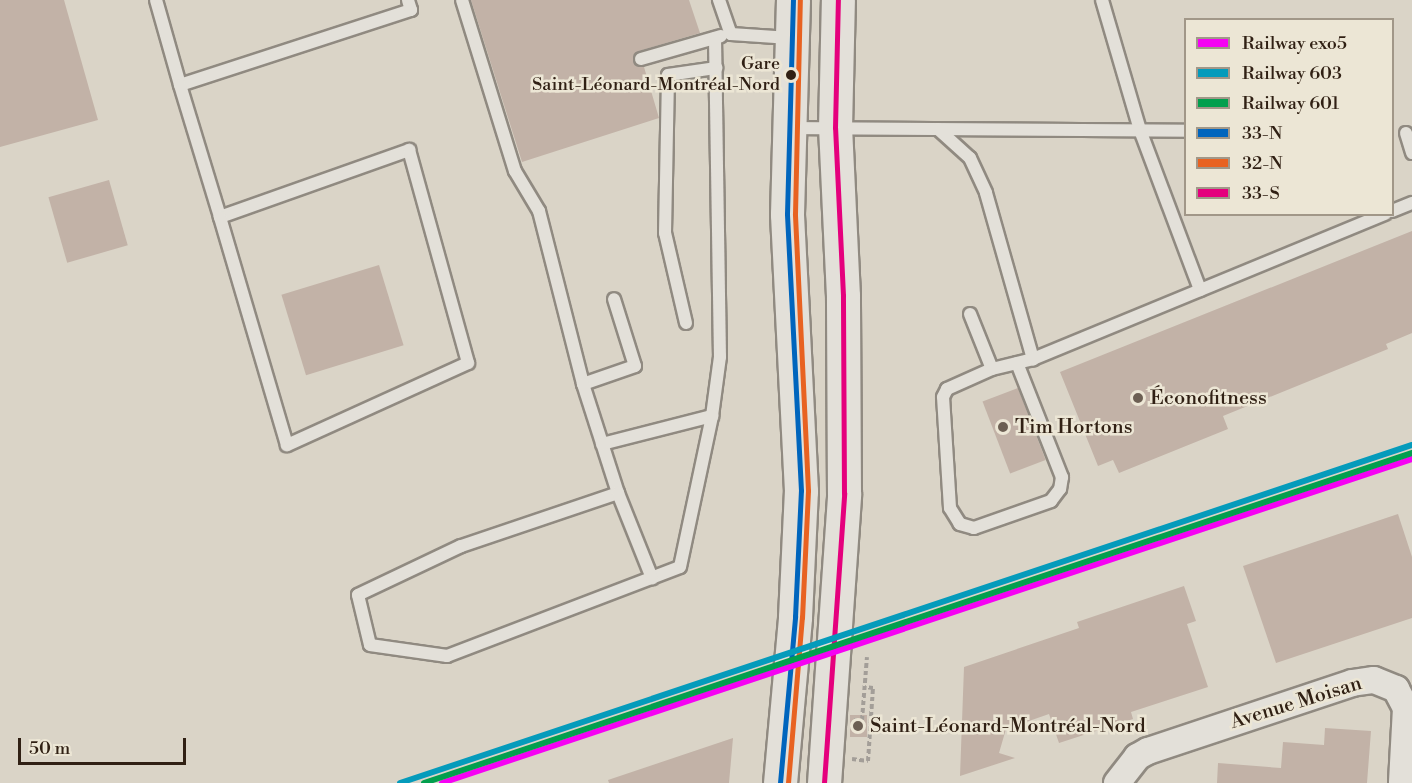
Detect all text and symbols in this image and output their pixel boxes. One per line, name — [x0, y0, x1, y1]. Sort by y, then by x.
legend — [1184, 18, 1394, 216]
text: Railway exo5 — [1242, 32, 1347, 55]
place label: Gare Saint-Léonard-Montréal-Nord — [532, 54, 780, 97]
text: Railway 603 — [1242, 62, 1342, 85]
marker: Gare Saint-Léonard-Montréal-Nord — [785, 69, 797, 81]
text: Railway 601 — [1242, 92, 1339, 115]
text: 33-N — [1242, 122, 1282, 145]
text: 32-N — [1242, 152, 1283, 175]
text: 33-S — [1242, 182, 1280, 205]
place label: Éconofitness — [1150, 386, 1267, 410]
marker: Éconofitness — [1131, 391, 1145, 405]
place label: Tim Hortons — [1015, 415, 1132, 439]
marker: Tim Hortons — [996, 420, 1010, 434]
street label: Avenue Moisan — [1227, 672, 1365, 734]
place label: Saint-Léonard-Montréal-Nord — [870, 714, 1146, 738]
marker: Saint-Léonard-Montréal-Nord — [851, 719, 865, 733]
scale bar — [21, 726, 189, 764]
text: 50 m — [29, 737, 70, 760]

